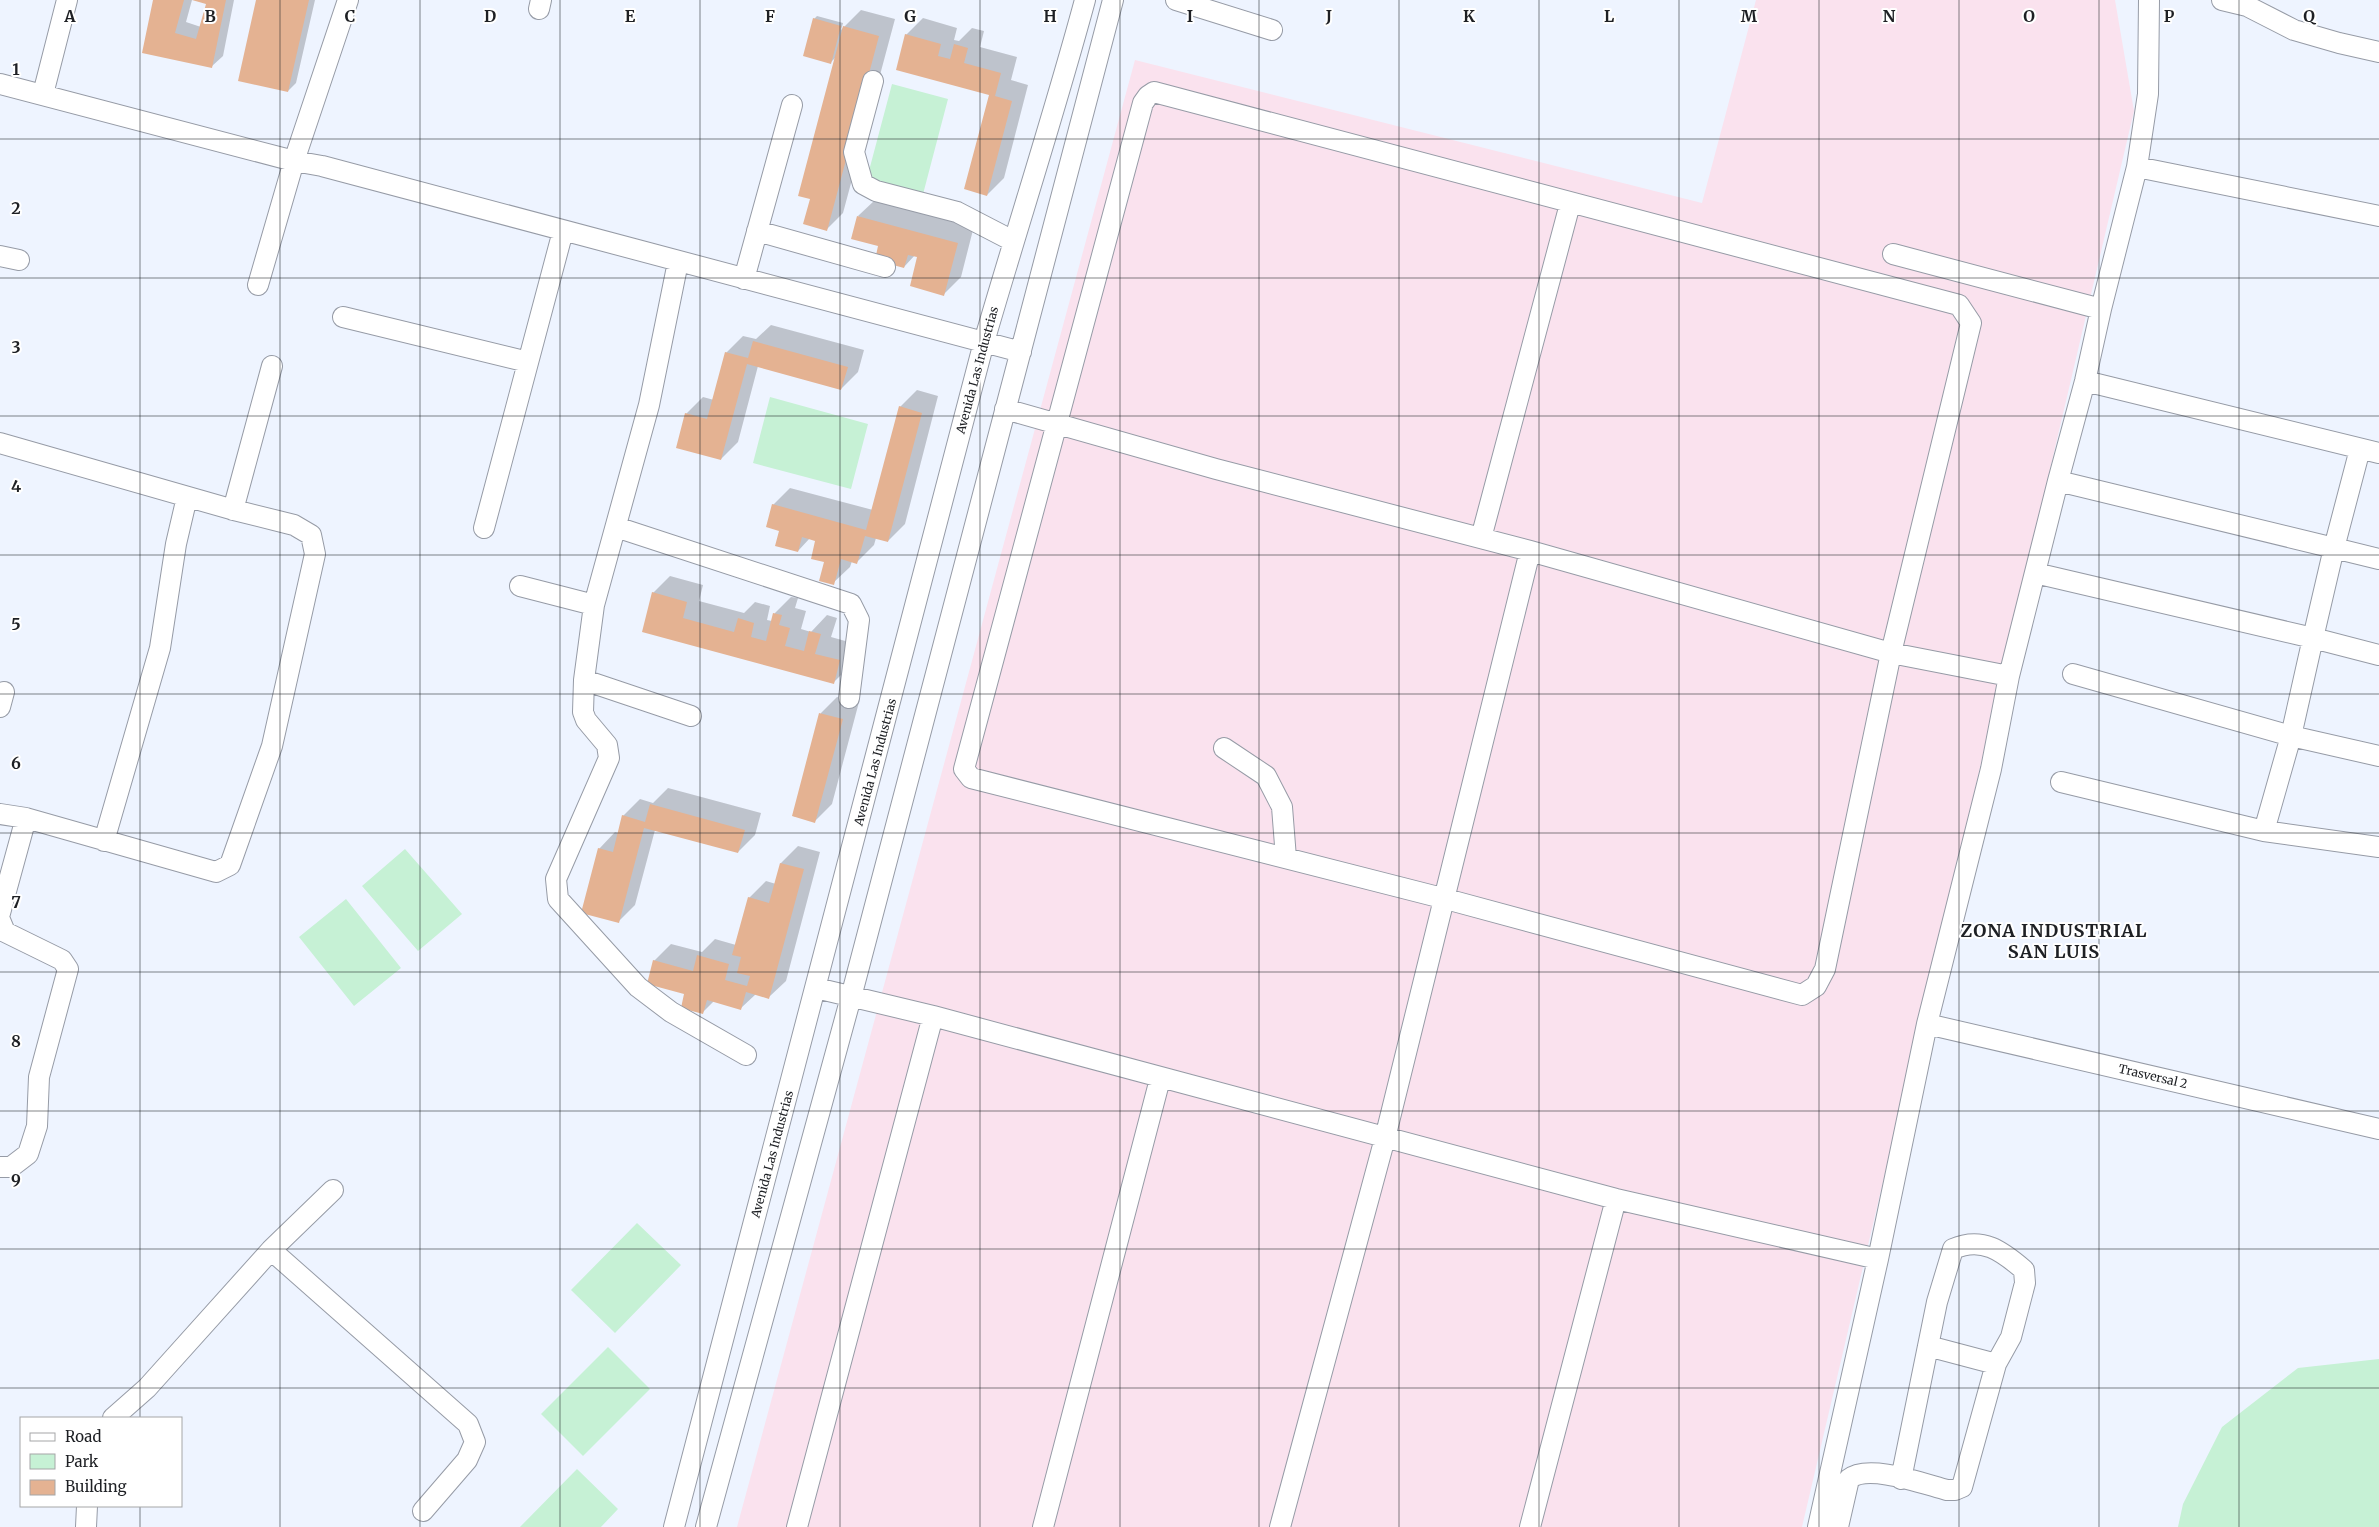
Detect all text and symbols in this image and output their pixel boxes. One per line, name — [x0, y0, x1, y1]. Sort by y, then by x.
text: A — [63, 6, 76, 26]
text: B — [204, 6, 216, 26]
text: C — [345, 6, 355, 26]
text: D — [484, 6, 496, 26]
text: E — [625, 6, 636, 26]
text: F — [765, 6, 775, 26]
text: G — [904, 6, 916, 26]
text: H — [1043, 6, 1057, 26]
text: I — [1187, 6, 1193, 26]
text: J — [1325, 6, 1332, 26]
text: K — [1463, 6, 1475, 26]
text: L — [1604, 6, 1614, 26]
text: M — [1741, 6, 1758, 26]
text: N — [1883, 6, 1896, 26]
text: O — [2023, 6, 2035, 26]
text: P — [2164, 6, 2175, 26]
text: Q — [2303, 6, 2316, 26]
text: 1 — [12, 59, 20, 79]
text: 2 — [11, 198, 21, 218]
street label: Avenida Las Industrias — [953, 305, 1001, 436]
text: 3 — [11, 337, 21, 357]
text: 4 — [11, 476, 21, 496]
text: 5 — [11, 614, 21, 634]
street label: Avenida Las Industrias — [851, 697, 899, 828]
text: 6 — [11, 753, 21, 773]
text: 7 — [11, 892, 21, 912]
district label: ZONA INDUSTRIAL SAN LUIS — [1961, 919, 2147, 963]
text: 8 — [11, 1031, 21, 1051]
street label: Trasversal 2 — [2117, 1061, 2189, 1091]
street label: Avenida Las Industrias — [748, 1089, 796, 1220]
text: 9 — [11, 1170, 21, 1190]
legend — [20, 1417, 182, 1507]
text: Road — [65, 1427, 101, 1446]
text: Park — [65, 1452, 99, 1471]
text: Building — [65, 1477, 127, 1496]

